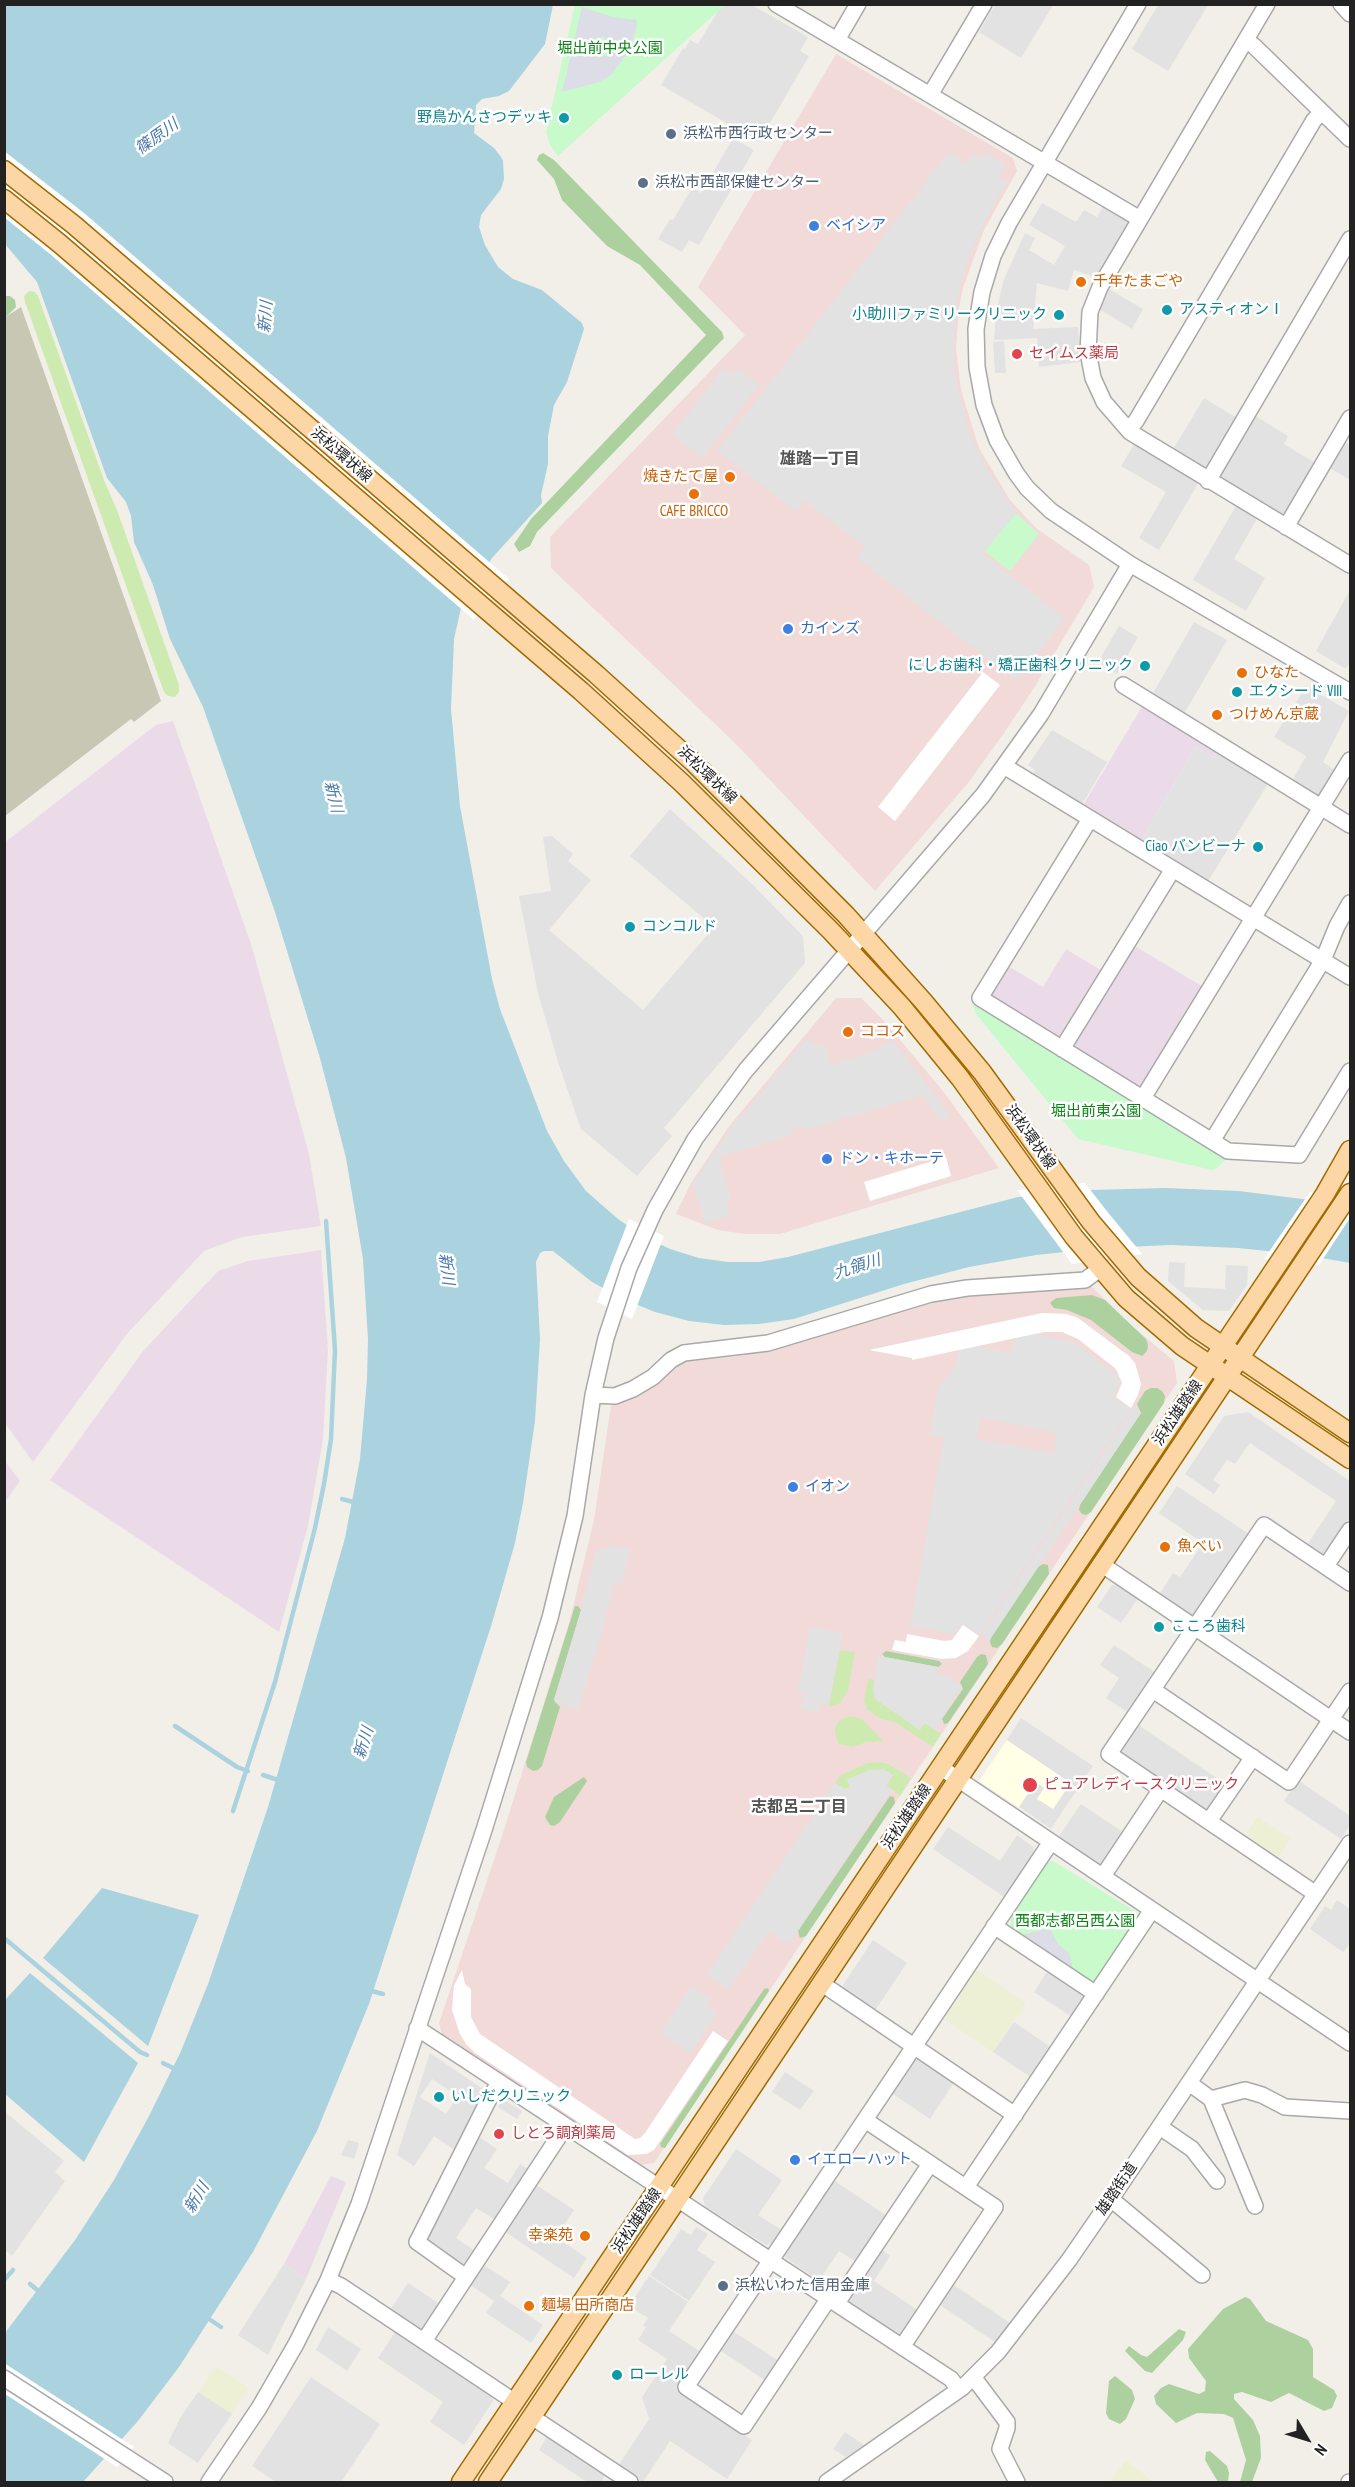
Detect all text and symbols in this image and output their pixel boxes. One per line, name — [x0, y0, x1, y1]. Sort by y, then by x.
park label: 堀出前中央公園 — [558, 40, 662, 58]
place label: 野鳥かんさつデッキ — [417, 109, 552, 127]
marker: 野鳥かんさつデッキ — [557, 111, 571, 125]
water label: 篠原川 — [132, 115, 182, 159]
place label: 浜松市西行政センター — [683, 125, 833, 143]
marker: 浜松市西行政センター — [664, 127, 678, 141]
place label: 浜松市西部保健センター — [655, 174, 820, 192]
marker: 浜松市西部保健センター — [636, 176, 650, 190]
place label: ベイシア — [826, 217, 886, 235]
marker: ベイシア — [807, 219, 821, 233]
place label: 千年たまごや — [1093, 273, 1183, 291]
marker: 千年たまごや — [1074, 275, 1088, 289]
water label: 新川 — [255, 300, 277, 334]
place label: アスティオンⅠ — [1179, 301, 1284, 319]
marker: アスティオンⅠ — [1160, 303, 1174, 317]
place label: 小助川ファミリークリニック — [852, 306, 1047, 324]
marker: 小助川ファミリークリニック — [1052, 308, 1066, 322]
place label: セイムス薬局 — [1029, 345, 1119, 363]
marker: セイムス薬局 — [1010, 347, 1024, 361]
street label: 浜松環状線 — [307, 424, 375, 486]
district label: 雄踏一丁目 — [780, 449, 860, 469]
place label: 焼きたて屋 — [643, 468, 718, 486]
marker: 焼きたて屋 — [723, 470, 737, 484]
marker: CAFE BRICCO — [687, 487, 701, 501]
place label: CAFE BRICCO — [660, 503, 728, 521]
place label: カインズ — [800, 620, 860, 638]
marker: カインズ — [781, 622, 795, 636]
place label: にしお歯科・矯正歯科クリニック — [908, 657, 1133, 675]
marker: にしお歯科・矯正歯科クリニック — [1138, 659, 1152, 673]
place label: ひなた — [1254, 664, 1299, 682]
marker: ひなた — [1235, 666, 1249, 680]
place label: エクシード Ⅷ — [1249, 683, 1342, 701]
marker: エクシード Ⅷ — [1230, 685, 1244, 699]
place label: つけめん京蔵 — [1229, 706, 1319, 724]
marker: つけめん京蔵 — [1210, 708, 1224, 722]
street label: 浜松環状線 — [674, 742, 740, 808]
water label: 新川 — [320, 779, 346, 815]
place label: Ciao バンビーナ — [1145, 838, 1246, 856]
marker: Ciao バンビーナ — [1251, 840, 1265, 854]
place label: コンコルド — [642, 918, 717, 936]
marker: コンコルド — [623, 920, 637, 934]
place label: ココス — [860, 1023, 905, 1041]
marker: ココス — [841, 1025, 855, 1039]
street label: 浜松環状線 — [1001, 1101, 1059, 1173]
park label: 堀出前東公園 — [1051, 1103, 1141, 1121]
place label: ドン・キホーテ — [839, 1150, 944, 1168]
marker: ドン・キホーテ — [820, 1152, 834, 1166]
water label: 九領川 — [831, 1251, 883, 1283]
water label: 新川 — [435, 1252, 457, 1286]
street label: 浜松雄踏線 — [1150, 1377, 1206, 1449]
place label: イオン — [805, 1478, 850, 1496]
marker: イオン — [786, 1480, 800, 1494]
place label: 魚べい — [1177, 1538, 1222, 1556]
marker: 魚べい — [1158, 1540, 1172, 1554]
place label: こころ歯科 — [1171, 1618, 1246, 1636]
marker: こころ歯科 — [1152, 1620, 1166, 1634]
water label: 新川 — [350, 1725, 378, 1761]
marker: ピュアレディースクリニック — [1021, 1776, 1039, 1794]
place label: ピュアレディースクリニック — [1044, 1776, 1239, 1794]
street label: 浜松雄踏線 — [879, 1781, 935, 1853]
district label: 志都呂二丁目 — [751, 1797, 847, 1817]
park label: 西都志都呂西公園 — [1015, 1913, 1135, 1931]
place label: いしだクリニック — [451, 2088, 571, 2106]
marker: いしだクリニック — [432, 2090, 446, 2104]
place label: しとろ調剤薬局 — [511, 2125, 616, 2143]
marker: しとろ調剤薬局 — [492, 2127, 506, 2141]
place label: イエローハット — [807, 2151, 912, 2169]
marker: イエローハット — [788, 2153, 802, 2167]
street label: 雄踏街道 — [1093, 2159, 1141, 2219]
water label: 新川 — [181, 2179, 213, 2217]
street label: 浜松雄踏線 — [609, 2185, 665, 2257]
place label: 幸楽苑 — [528, 2227, 573, 2245]
marker: 幸楽苑 — [578, 2229, 592, 2243]
place label: 浜松いわた信用金庫 — [735, 2277, 870, 2295]
marker: 浜松いわた信用金庫 — [716, 2279, 730, 2293]
place label: 麺場 田所商店 — [541, 2297, 634, 2315]
marker: 麺場 田所商店 — [522, 2299, 536, 2313]
place label: ローレル — [629, 2366, 689, 2384]
marker: ローレル — [610, 2368, 624, 2382]
north arrow — [1277, 2409, 1337, 2469]
text: N — [1311, 2441, 1332, 2460]

